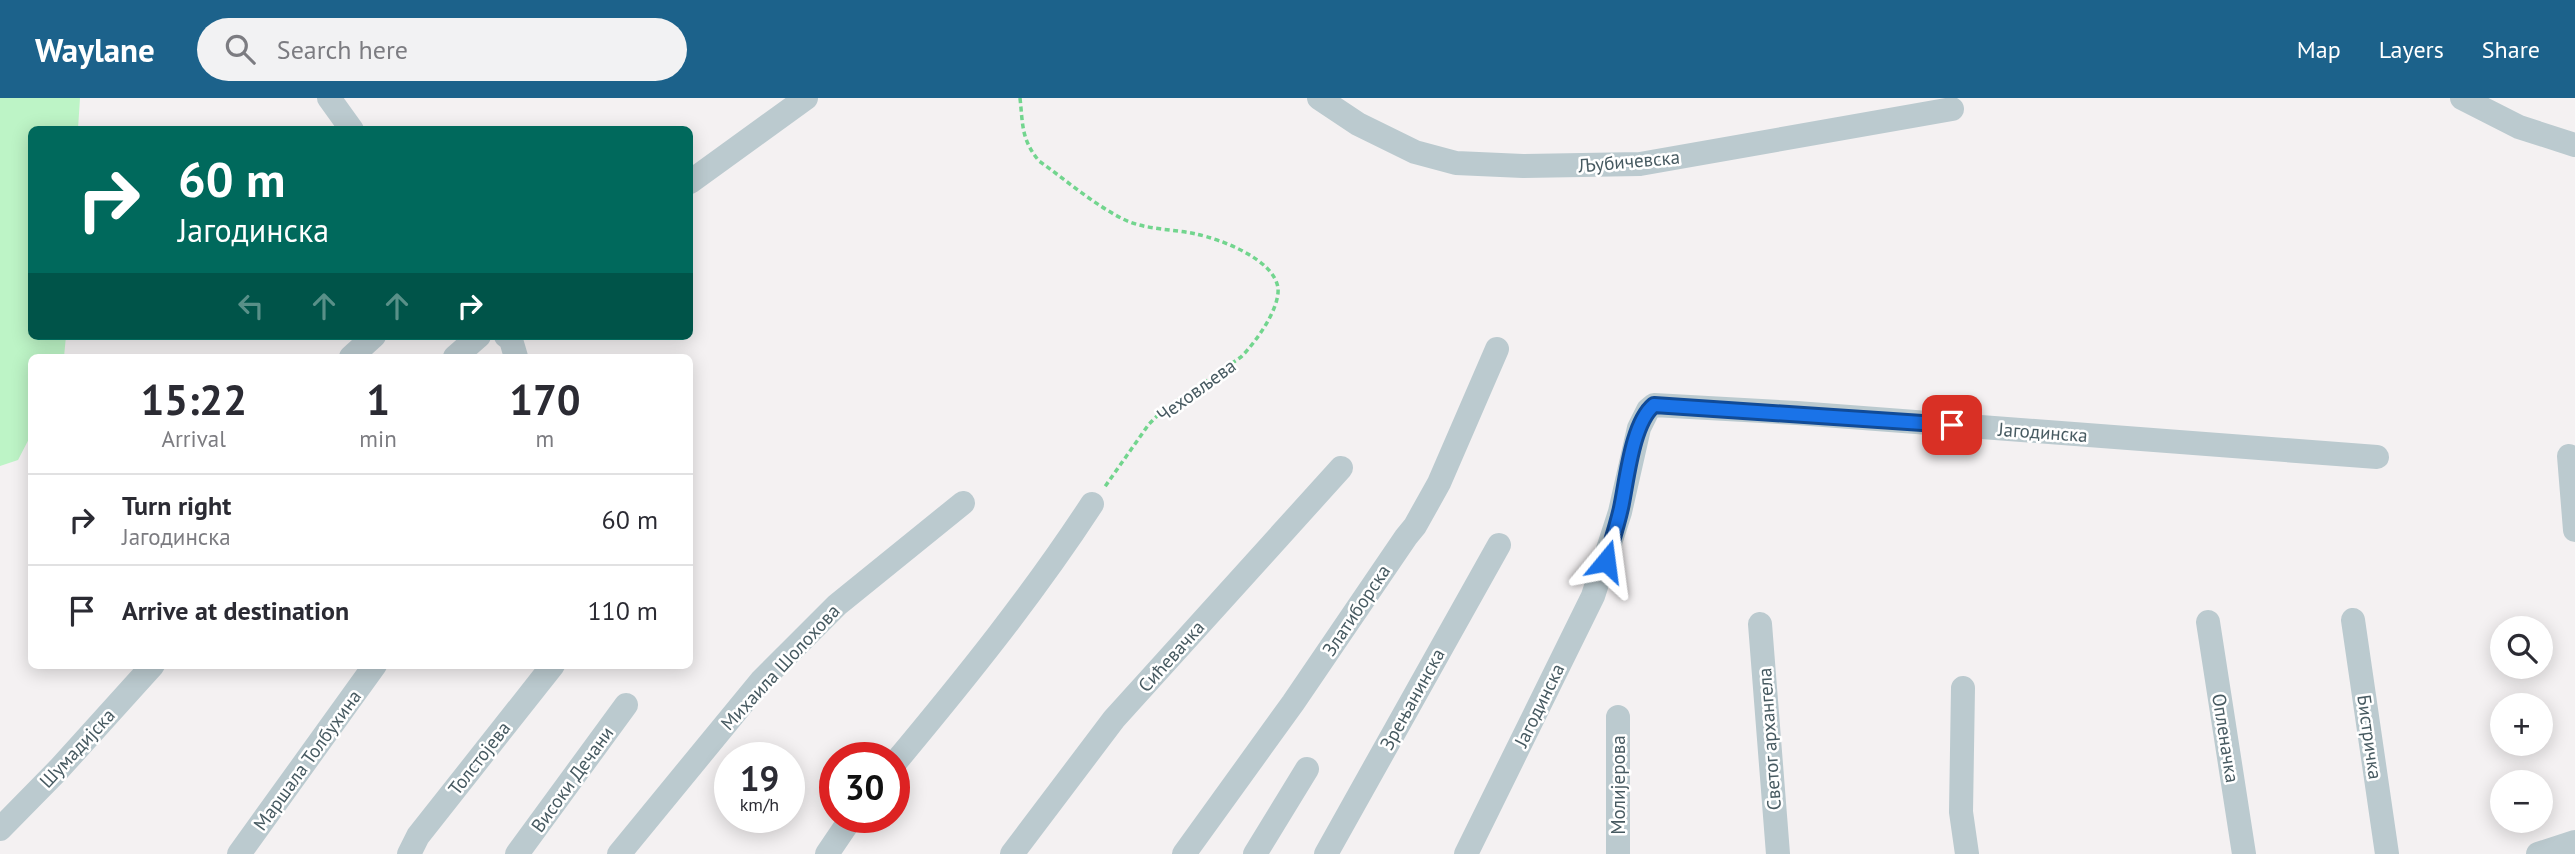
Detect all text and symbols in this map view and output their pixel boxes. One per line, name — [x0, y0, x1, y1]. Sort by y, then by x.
search box — [197, 18, 687, 81]
text: Waylane — [35, 28, 155, 71]
icon: search — [221, 30, 259, 68]
text: Search here — [277, 33, 408, 66]
text: Map — [2297, 34, 2341, 65]
text: Layers — [2379, 34, 2444, 65]
text: Share — [2482, 34, 2540, 65]
street label: Љубичевска — [1576, 145, 1681, 177]
text: 60 m — [178, 147, 285, 211]
icon: right — [63, 154, 154, 245]
text: Јагодинска — [178, 209, 329, 251]
icon: left — [232, 287, 270, 325]
icon: ahead — [305, 287, 343, 325]
icon: ahead — [378, 287, 416, 325]
icon: right — [451, 287, 489, 325]
street label: Чеховљева — [1152, 353, 1240, 427]
text: 15:22 — [140, 372, 247, 427]
text: 1 — [366, 372, 390, 427]
text: 170 — [509, 372, 581, 427]
pin — [1922, 395, 1982, 455]
icon: arrive — [1933, 406, 1971, 444]
street label: Јагодинска — [1996, 417, 2089, 447]
text: Arrival — [161, 424, 226, 453]
text: min — [359, 424, 397, 453]
text: m — [536, 424, 554, 453]
text: Turn right — [122, 489, 231, 522]
icon: right — [63, 501, 101, 539]
text: 60 m — [602, 503, 658, 536]
text: Јагодинска — [122, 522, 231, 551]
position arrow — [1569, 524, 1643, 598]
street label: Златиборска — [1317, 560, 1395, 660]
icon: arrive — [63, 592, 101, 630]
text: Arrive at destination — [122, 594, 349, 627]
text: 110 m — [587, 594, 658, 627]
street label: Михаила Шолохова — [715, 599, 845, 735]
street label: Сићевачка — [1133, 615, 1209, 697]
map controls — [2490, 616, 2553, 833]
button: search — [2490, 616, 2553, 679]
street label: Зрењанинска — [1374, 644, 1450, 754]
street label: Јагодинска — [1508, 659, 1569, 751]
street label: Светог архангела — [1752, 667, 1786, 811]
street label: Маршала Толбухина — [248, 685, 366, 835]
street label: Опленачка — [2207, 692, 2245, 784]
street label: Бистричка — [2352, 693, 2388, 781]
button: + — [2490, 693, 2553, 756]
street label: Шумадијска — [34, 703, 120, 793]
street label: Толстојева — [443, 716, 515, 800]
street label: Високи Дечани — [526, 721, 618, 837]
street label: Молијерова — [1606, 735, 1630, 835]
speed limit sign: 30 — [819, 742, 910, 833]
text: 19 — [740, 755, 779, 801]
button: − — [2490, 770, 2553, 833]
text: km/h — [740, 793, 779, 816]

